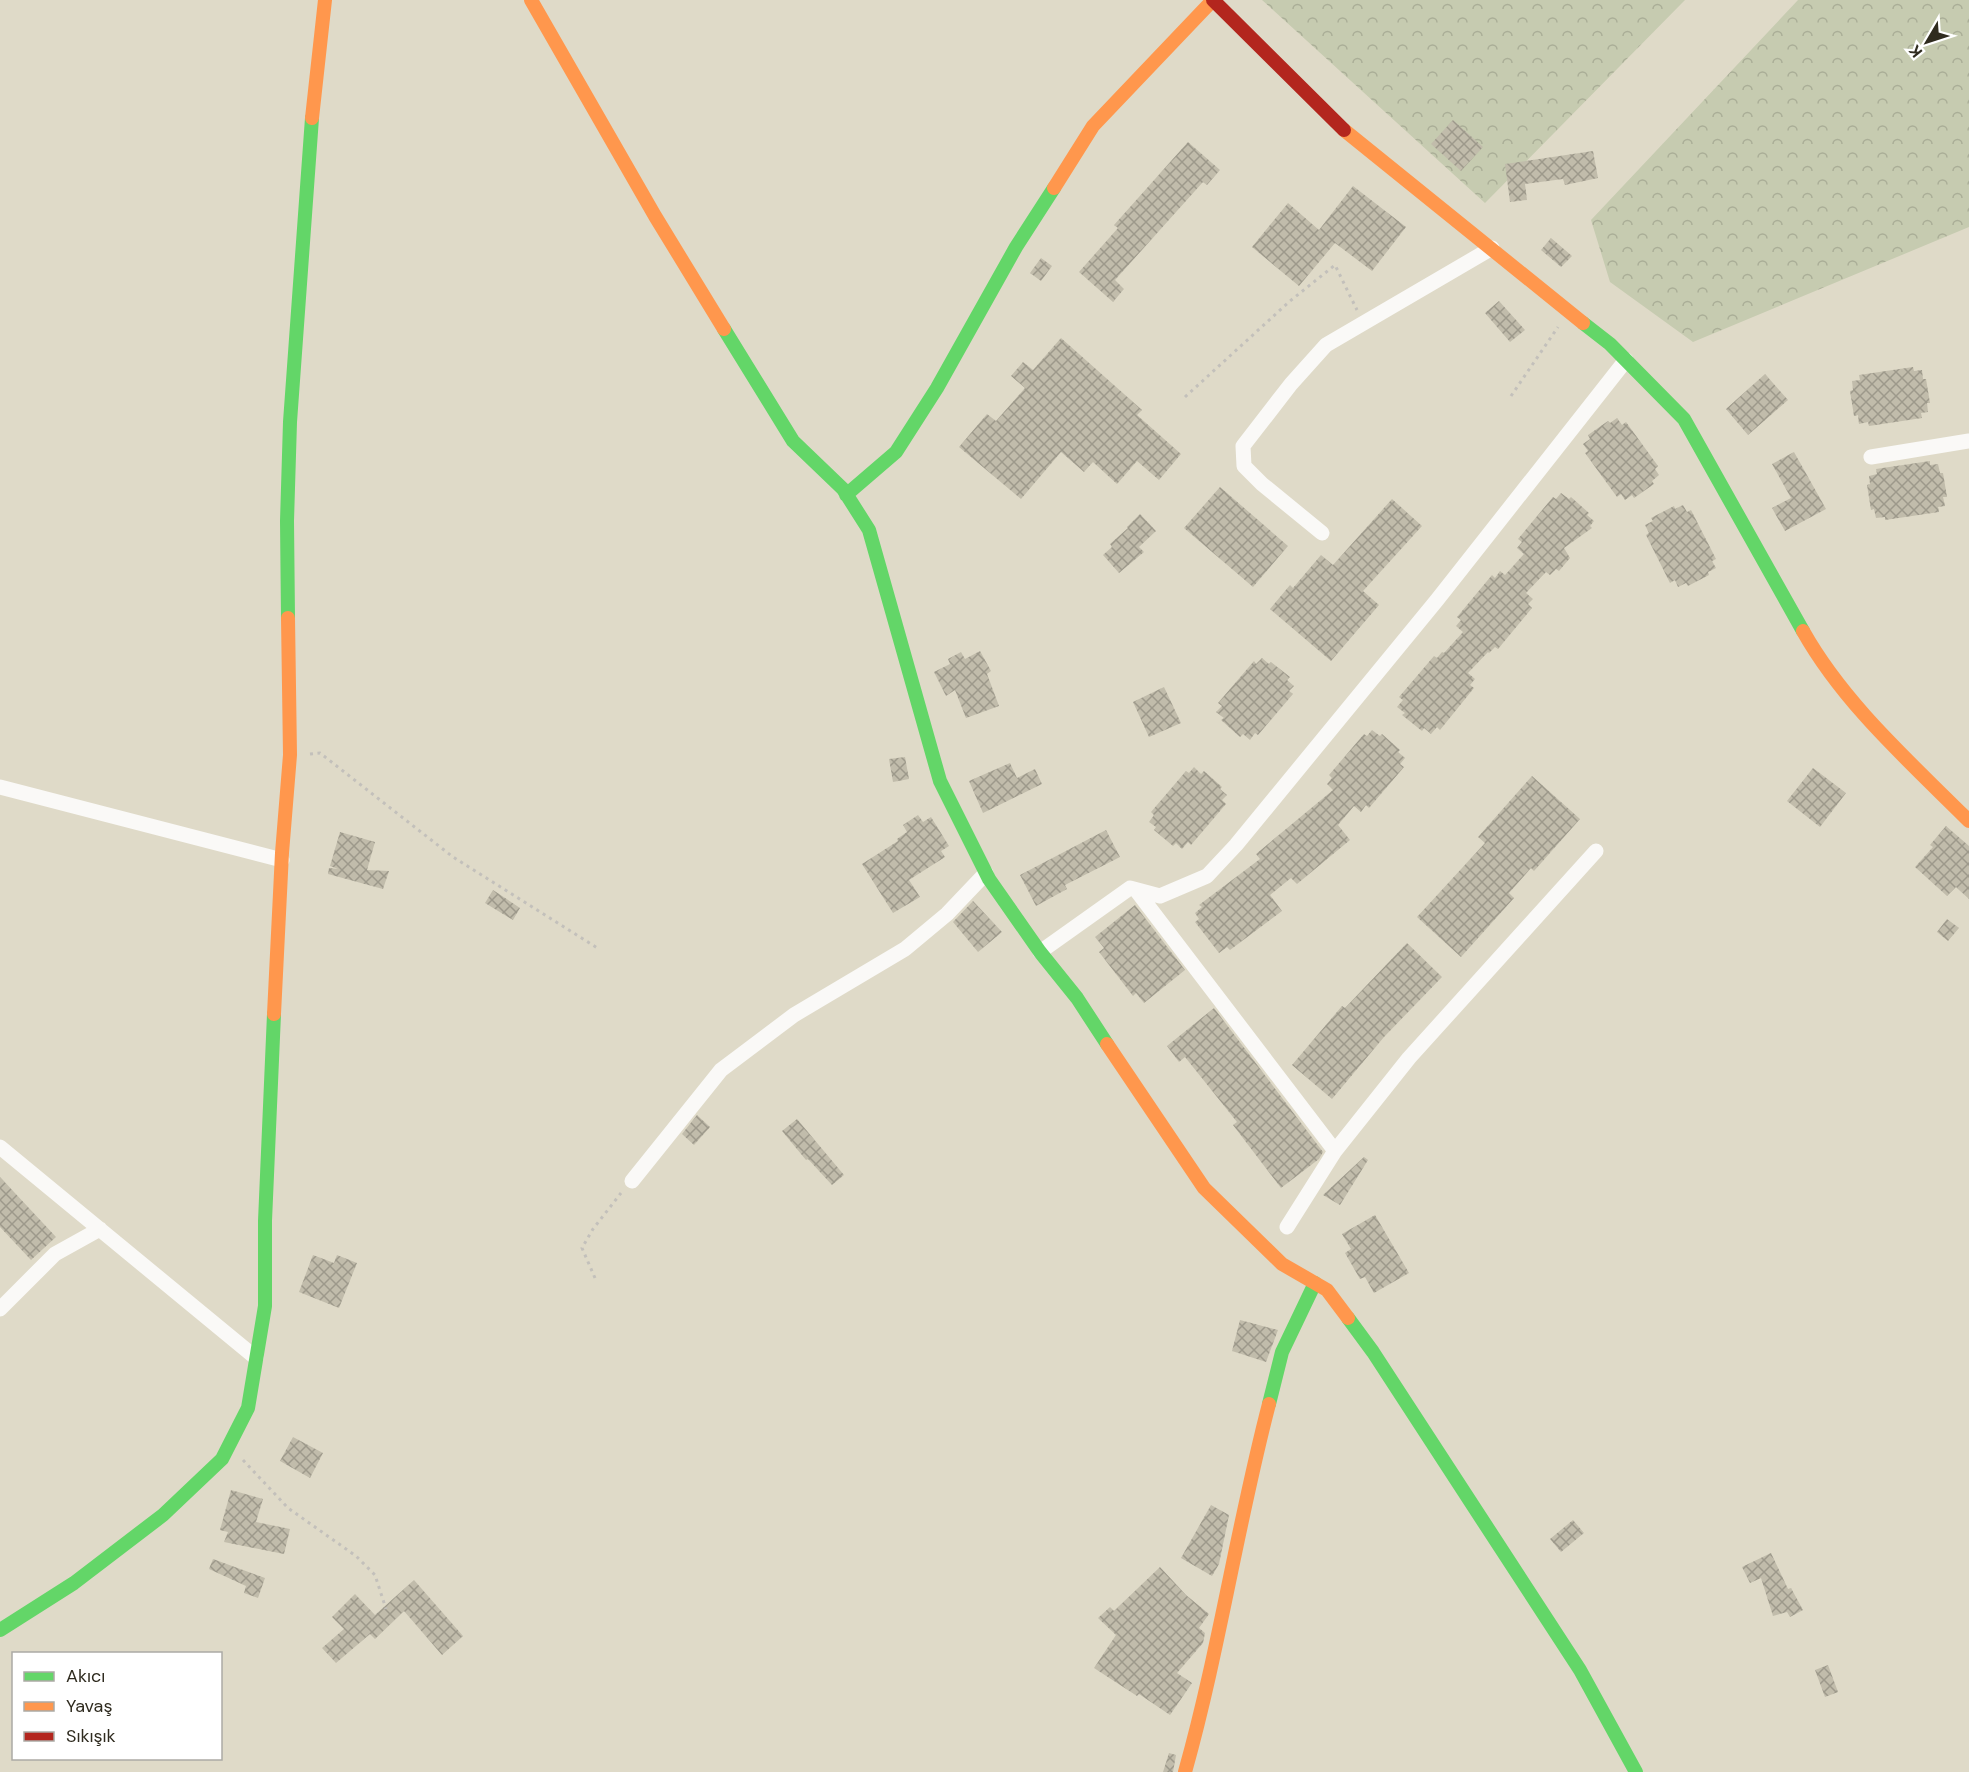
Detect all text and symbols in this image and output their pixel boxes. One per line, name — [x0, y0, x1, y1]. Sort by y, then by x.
north arrow — [1897, 12, 1957, 72]
text: K — [1904, 40, 1927, 62]
legend — [12, 1652, 222, 1760]
text: Akıcı — [66, 1664, 105, 1688]
text: Yavaş — [66, 1694, 112, 1718]
text: Sıkışık — [66, 1724, 116, 1748]

